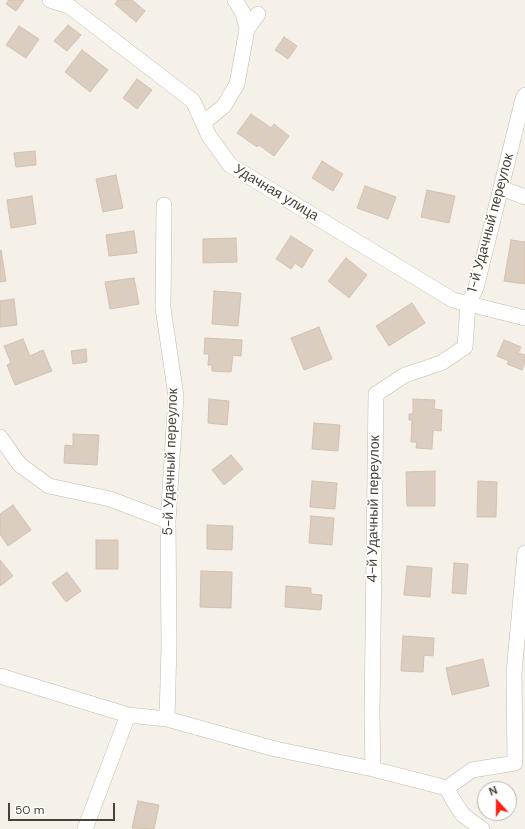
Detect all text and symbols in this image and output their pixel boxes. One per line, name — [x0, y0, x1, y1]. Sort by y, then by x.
street label: 1-й Удачный переулок — [464, 152, 518, 294]
street label: Удачная улица — [231, 161, 321, 225]
street label: 5-й Удачный переулок — [160, 388, 182, 536]
street label: 4-й Удачный переулок — [364, 435, 384, 583]
north arrow — [477, 781, 517, 821]
text: N — [487, 783, 499, 799]
scale bar — [10, 795, 117, 821]
text: 50 m — [15, 802, 44, 818]

